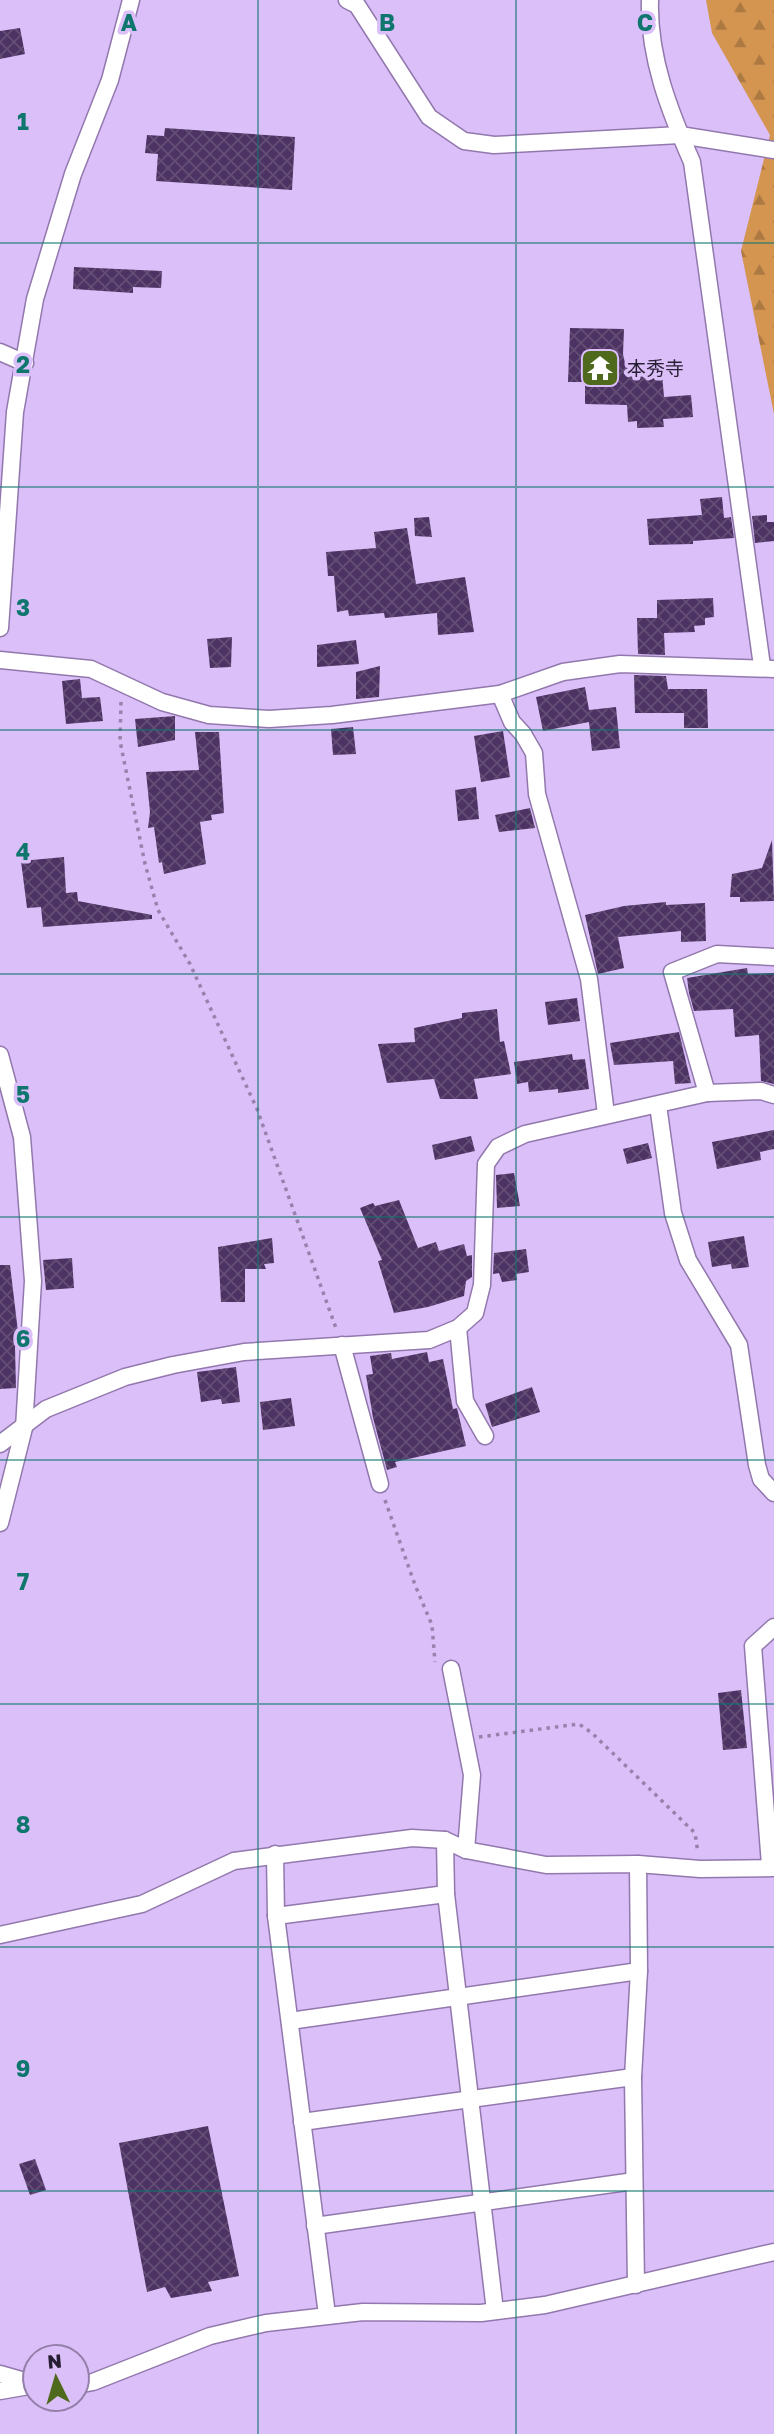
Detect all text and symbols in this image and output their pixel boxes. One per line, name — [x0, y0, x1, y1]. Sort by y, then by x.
text: A — [121, 8, 138, 36]
text: B — [379, 8, 395, 36]
text: C — [637, 8, 653, 36]
text: 1 — [17, 107, 29, 135]
temple icon: 本秀寺 — [579, 347, 621, 389]
text: 2 — [16, 350, 30, 378]
place label: 本秀寺 — [627, 356, 684, 379]
text: 3 — [16, 593, 30, 621]
text: 4 — [16, 837, 30, 865]
text: 5 — [16, 1080, 30, 1108]
text: 6 — [16, 1324, 30, 1352]
text: 7 — [17, 1567, 29, 1595]
text: 8 — [16, 1810, 30, 1838]
text: 9 — [16, 2054, 30, 2082]
north arrow — [21, 2343, 91, 2413]
text: N — [46, 2348, 63, 2373]

